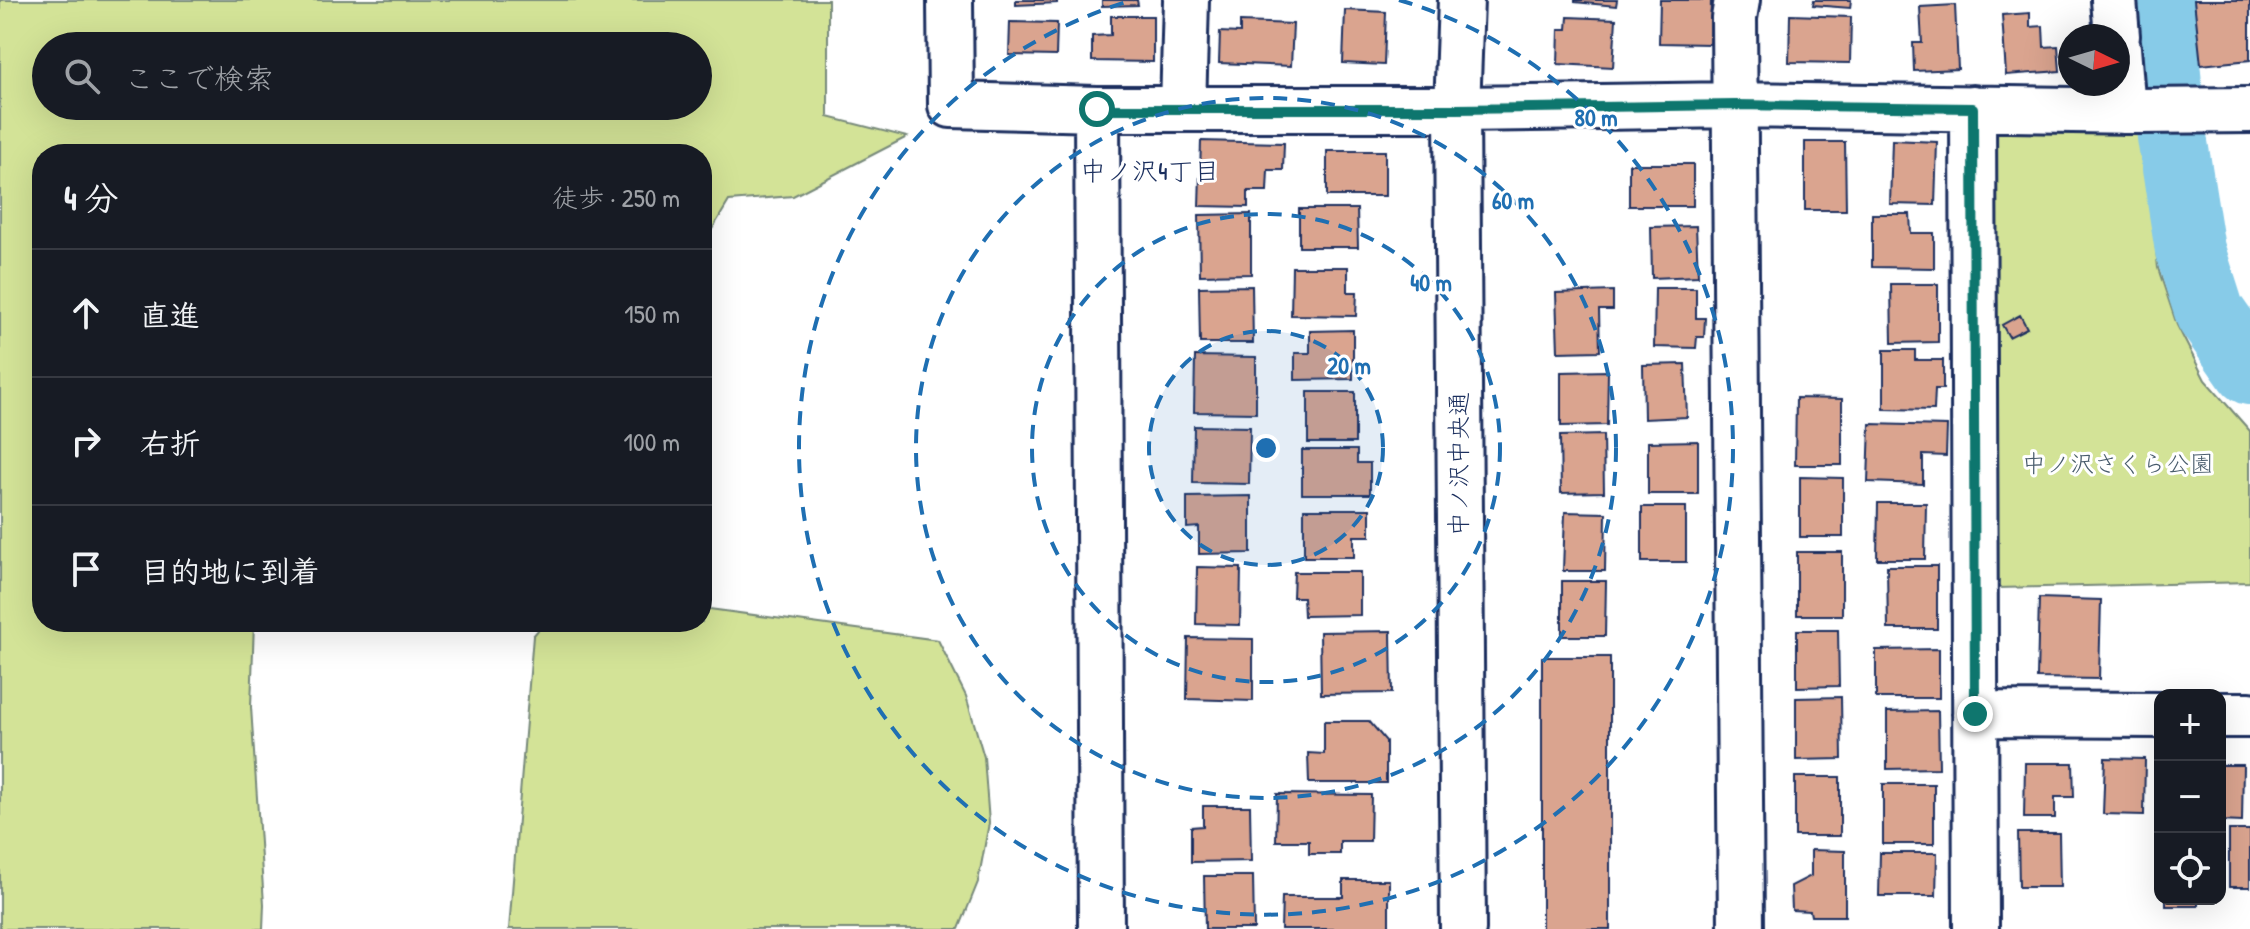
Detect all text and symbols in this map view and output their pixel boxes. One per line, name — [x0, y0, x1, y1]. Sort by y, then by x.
north arrow — [2058, 24, 2130, 96]
search box — [32, 32, 712, 120]
icon: search — [60, 54, 104, 98]
text: ここで検索 — [124, 58, 274, 98]
route start — [1079, 91, 1115, 127]
text: 80 m — [1575, 101, 1617, 133]
district label: 中ノ沢4丁目 — [1080, 153, 1220, 188]
text: 4 分 — [64, 175, 119, 221]
text: 徒歩 · 250 m — [552, 180, 680, 215]
text: 60 m — [1492, 184, 1534, 216]
text: 40 m — [1410, 266, 1452, 298]
icon: ahead — [64, 291, 108, 335]
text: 直進 — [140, 295, 200, 335]
text: 150 m — [624, 296, 680, 331]
text: 20 m — [1327, 349, 1371, 381]
street label: 中ノ沢中央通 — [1442, 392, 1474, 536]
icon: right — [64, 419, 108, 463]
text: 右折 — [140, 423, 200, 463]
text: 100 m — [624, 424, 680, 459]
centre of rings — [1252, 434, 1280, 462]
park label: 中ノ沢さくら公園 — [2022, 447, 2214, 479]
icon: arrive — [64, 547, 108, 591]
text: 目的地に到着 — [140, 551, 320, 591]
map controls — [2154, 689, 2226, 905]
button: + — [2154, 689, 2226, 761]
route end — [1957, 696, 1993, 732]
button: − — [2154, 761, 2226, 833]
button: locate — [2154, 833, 2226, 905]

